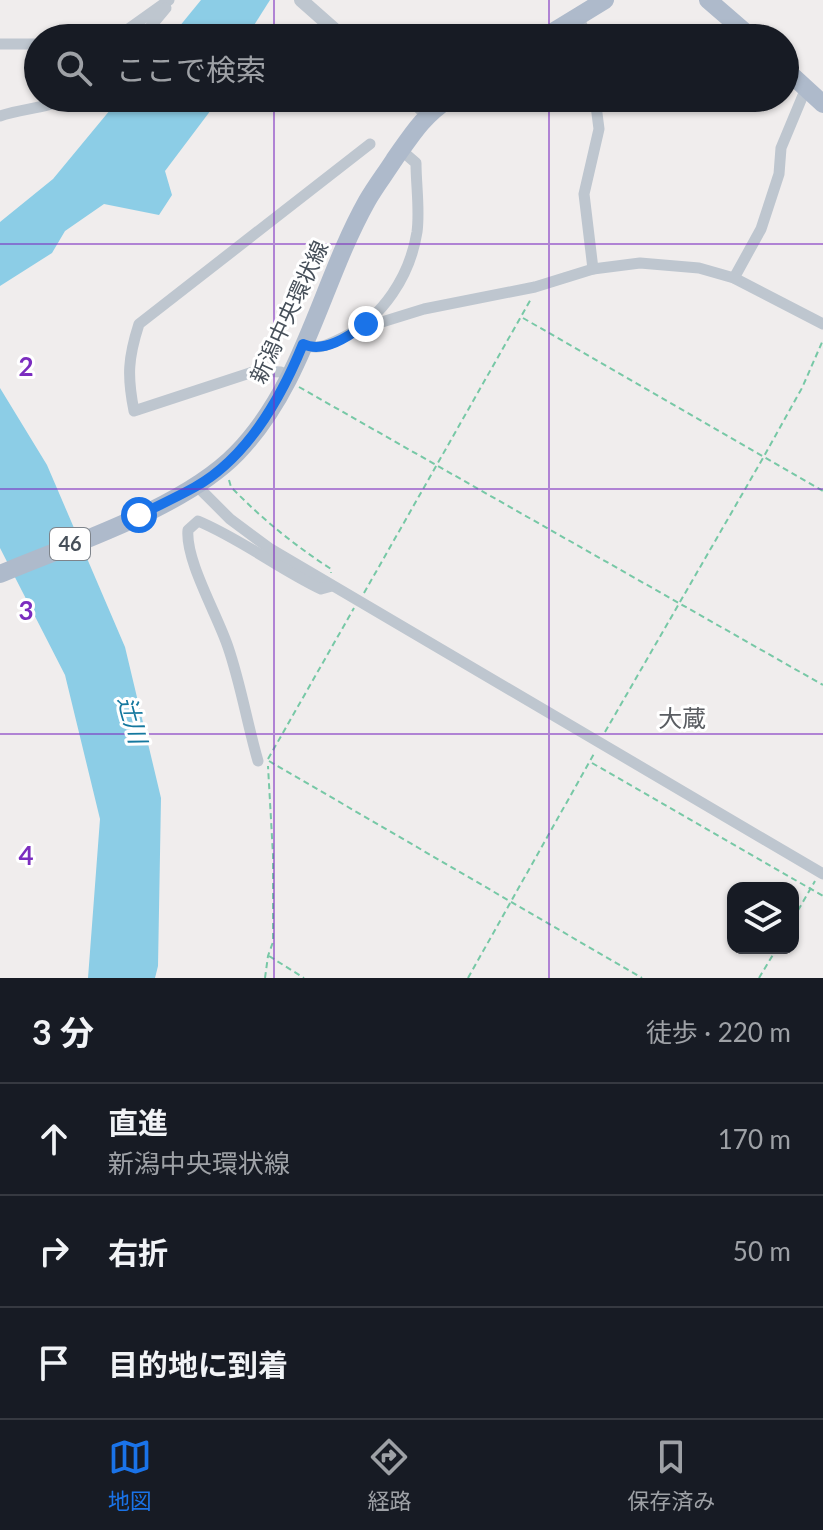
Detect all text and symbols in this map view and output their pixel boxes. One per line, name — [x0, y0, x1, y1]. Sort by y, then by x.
search box — [24, 24, 799, 112]
icon: search — [52, 46, 96, 90]
text: ここで検索 — [116, 51, 266, 87]
street label: 新潟中央環状線 — [244, 236, 333, 387]
route end — [348, 306, 384, 342]
text: 2 — [18, 350, 34, 382]
route start — [121, 497, 157, 533]
road number: 46 — [50, 528, 90, 560]
text: 3 — [18, 594, 34, 626]
water label: 辻川 — [113, 693, 154, 749]
district label: 大蔵 — [658, 703, 706, 732]
text: 4 — [18, 839, 34, 871]
map controls — [727, 882, 799, 954]
button: layers — [727, 882, 799, 954]
text: 3 分 — [32, 1011, 94, 1052]
text: 徒歩 · 220 m — [646, 1016, 791, 1048]
text: 直進 — [108, 1104, 168, 1140]
icon: ahead — [32, 1117, 76, 1161]
text: 170 m — [718, 1123, 791, 1155]
text: 新潟中央環状線 — [108, 1147, 290, 1179]
icon: right — [32, 1229, 76, 1273]
text: 右折 — [108, 1234, 168, 1270]
text: 50 m — [733, 1235, 791, 1267]
icon: arrive — [32, 1341, 76, 1385]
text: 目的地に到着 — [108, 1346, 288, 1382]
tab: 地図 — [108, 1435, 152, 1515]
tab: 経路 — [367, 1435, 411, 1515]
tab: 保存済み — [627, 1435, 715, 1515]

